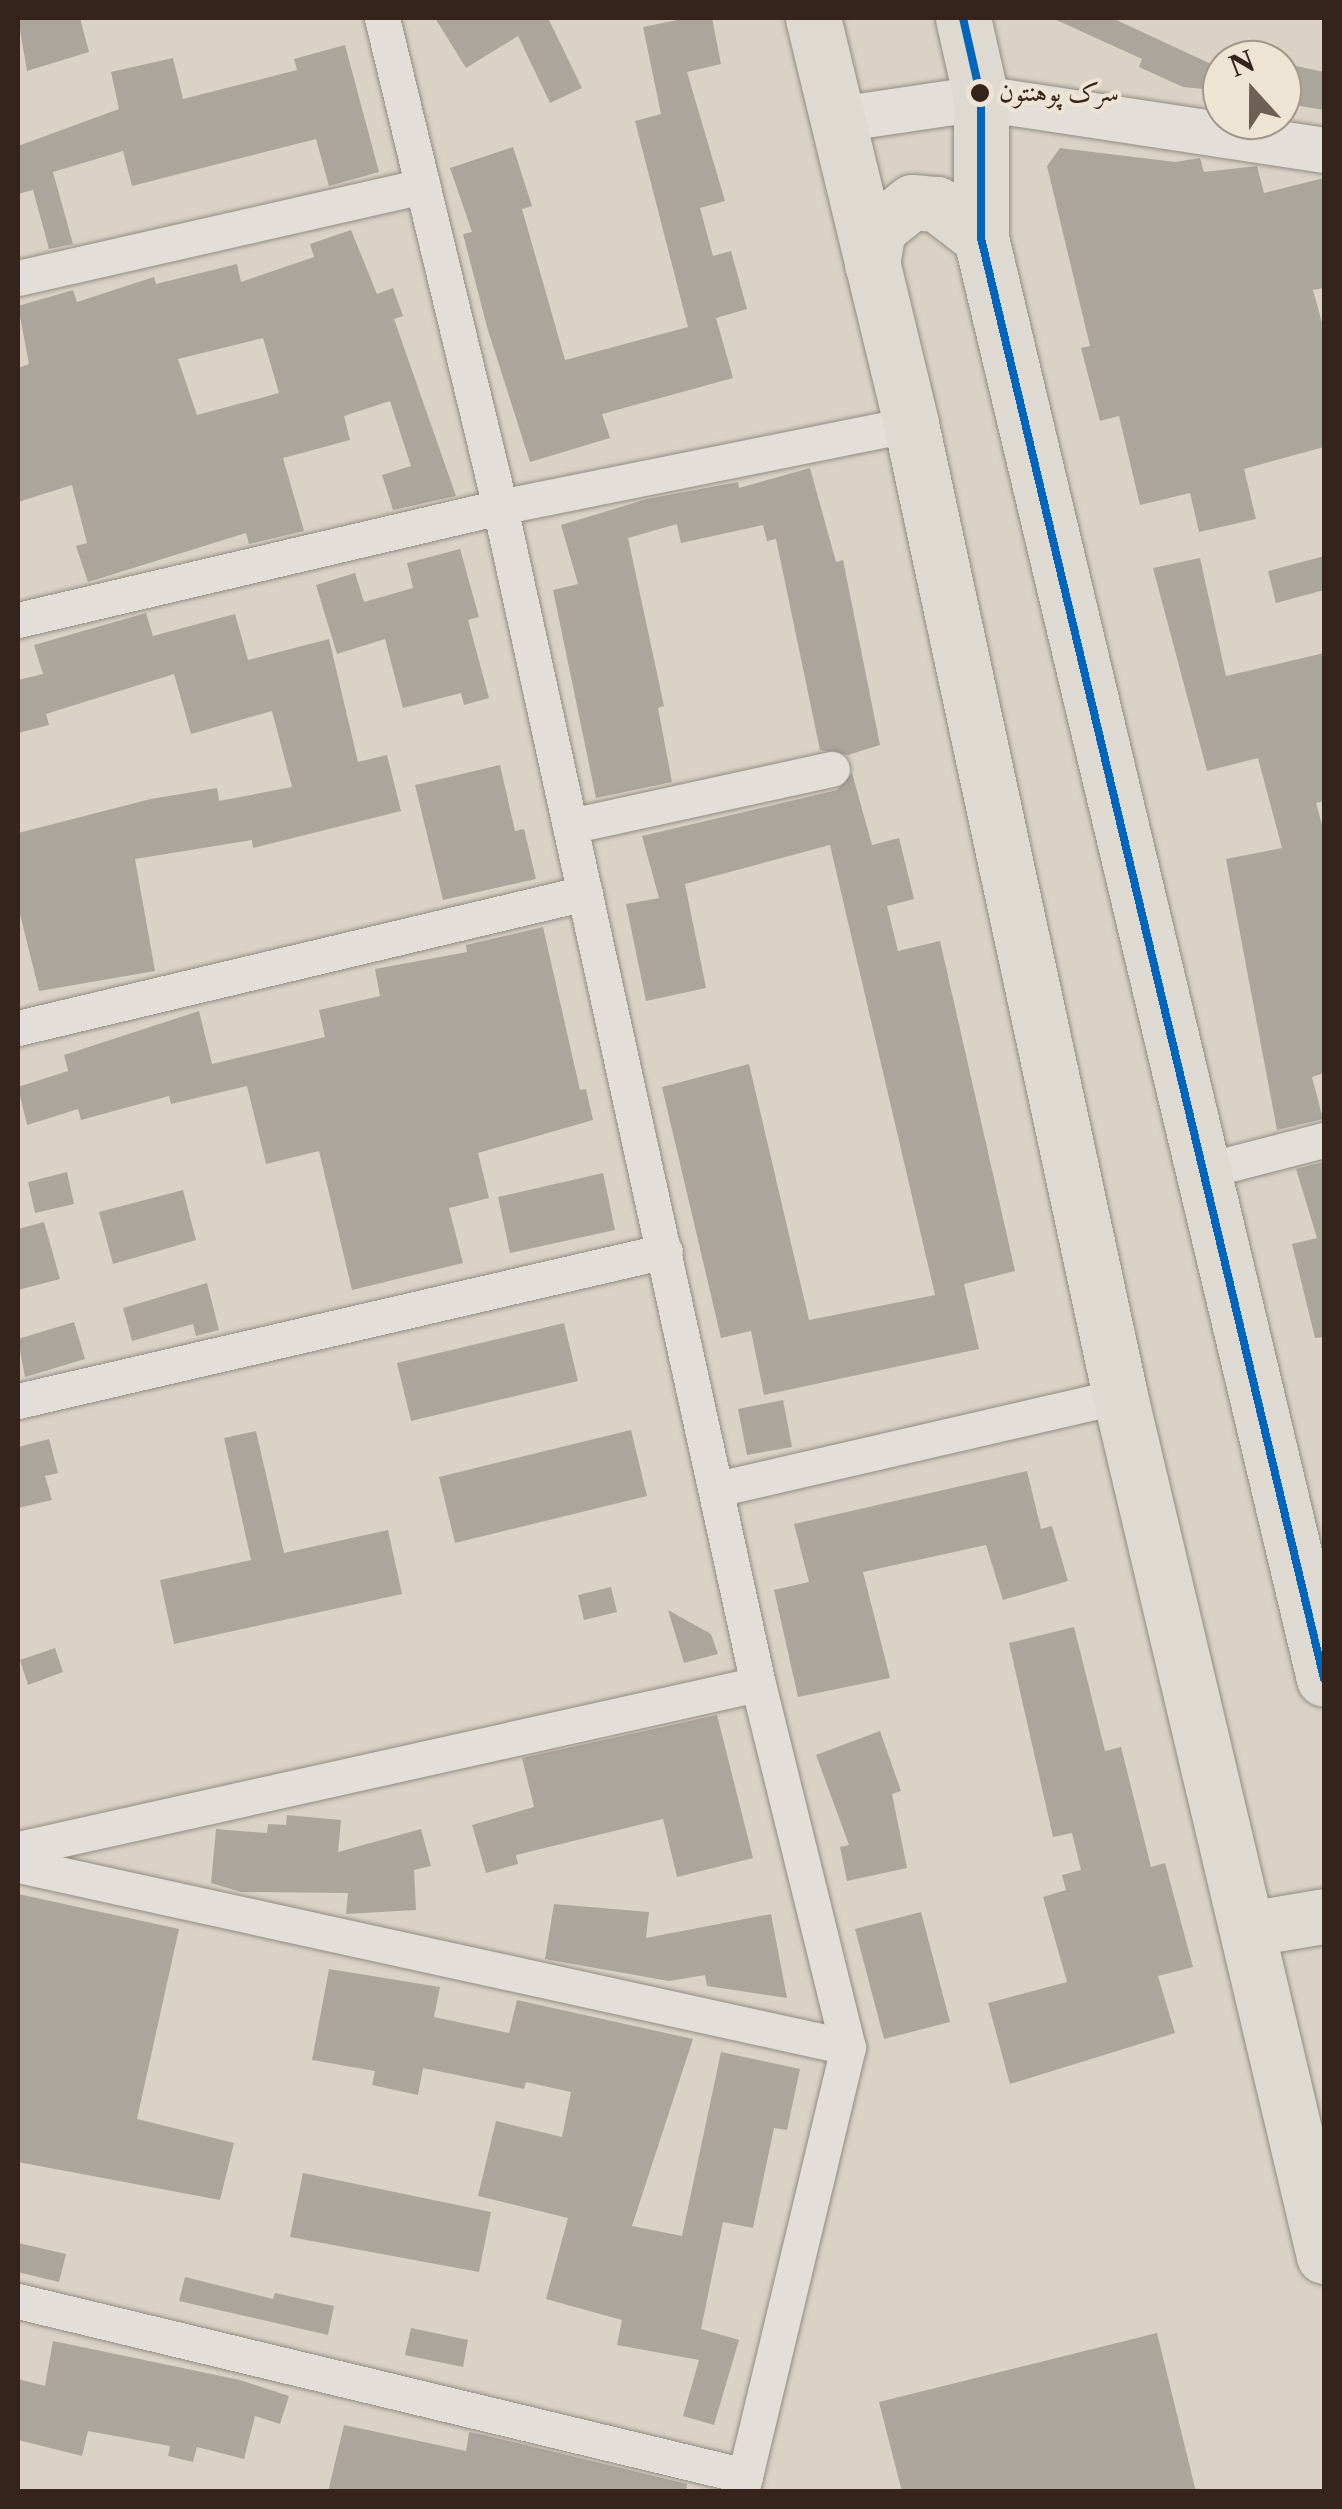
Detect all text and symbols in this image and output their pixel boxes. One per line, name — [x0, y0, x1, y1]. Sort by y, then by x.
north arrow — [1202, 40, 1302, 140]
text: N — [1225, 44, 1259, 84]
place label: سرک پوهنتون — [999, 77, 1119, 109]
marker: سرک پوهنتون — [970, 83, 990, 103]

